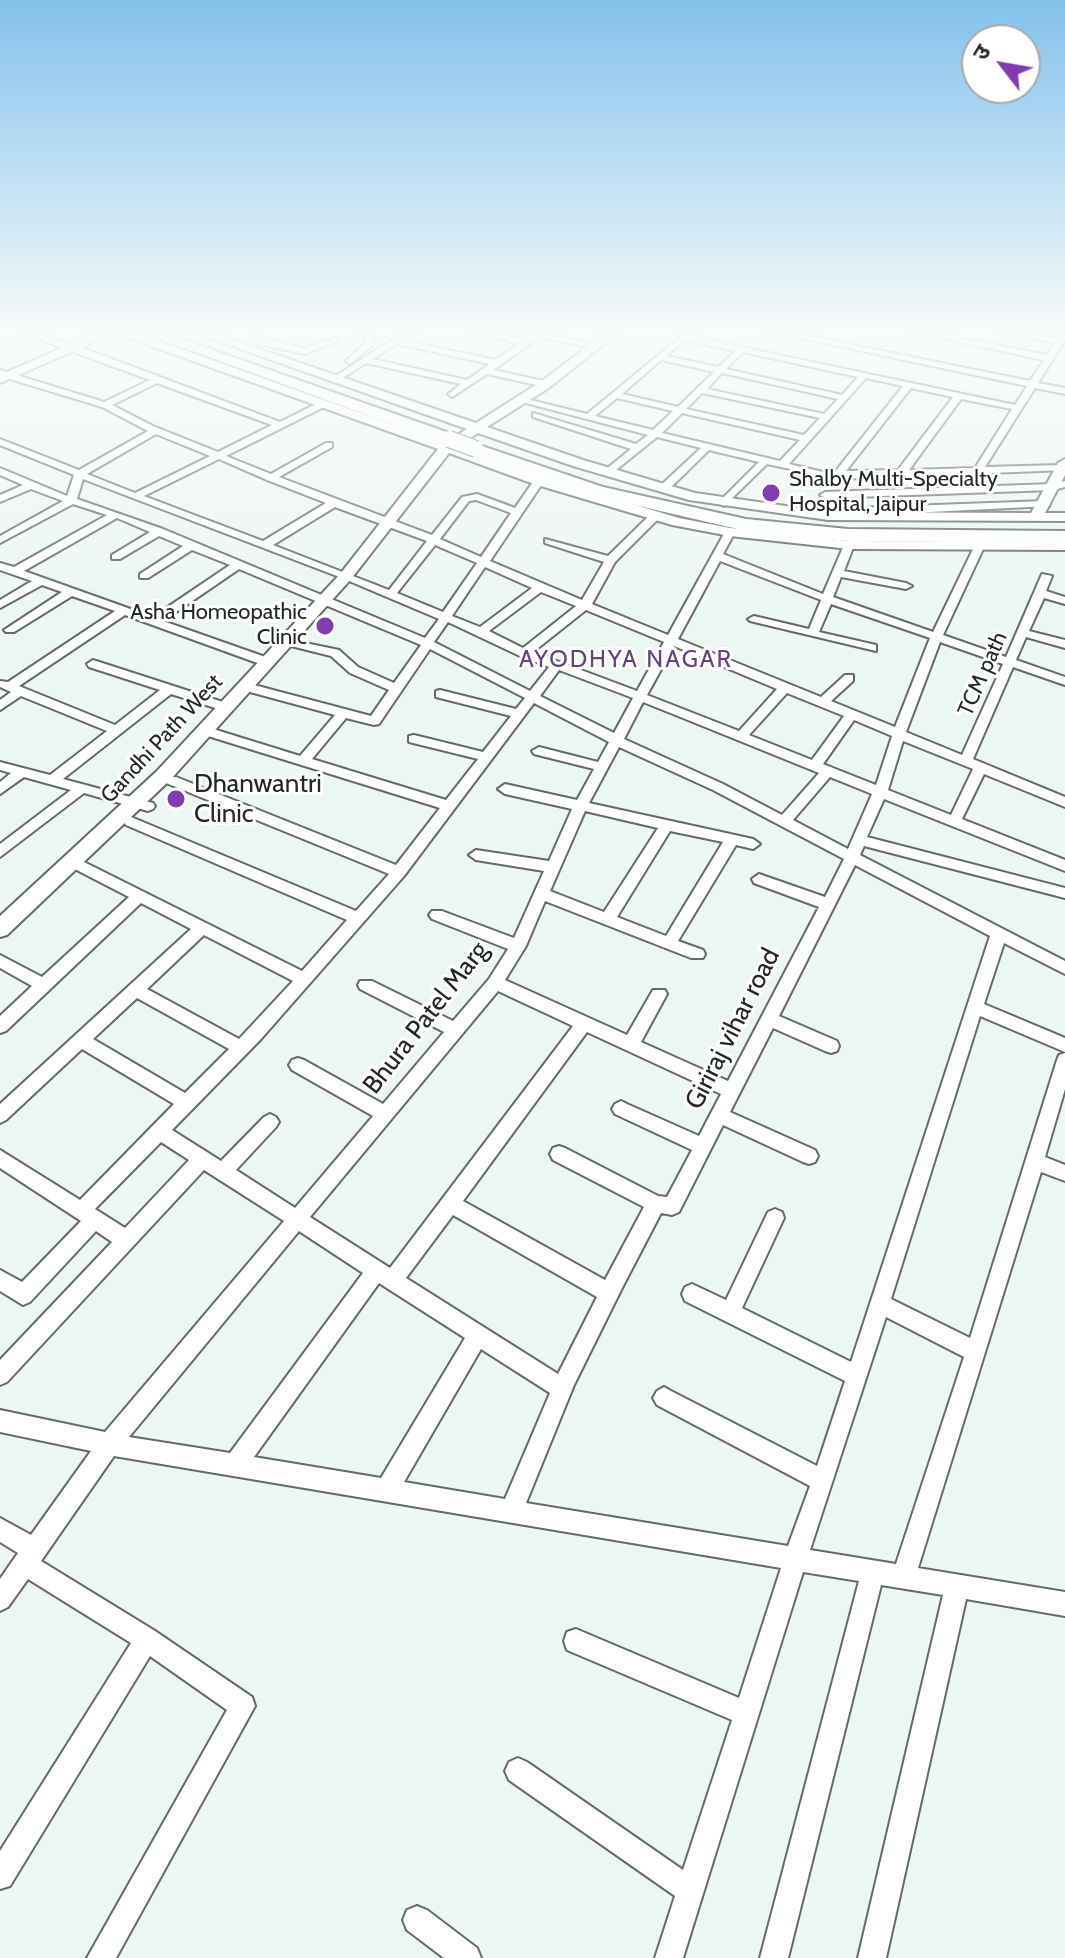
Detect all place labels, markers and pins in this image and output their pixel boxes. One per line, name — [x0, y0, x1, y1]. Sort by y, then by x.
place label: Shalby Multi-Specialty Hospital, Jaipur — [789, 467, 998, 518]
marker: Shalby Multi-Specialty Hospital, Jaipur — [760, 482, 782, 504]
place label: Asha Homeopathic Clinic — [130, 600, 307, 652]
marker: Asha Homeopathic Clinic — [314, 615, 336, 637]
place label: Dhanwantri Clinic — [194, 768, 322, 830]
marker: Dhanwantri Clinic — [165, 788, 187, 810]

